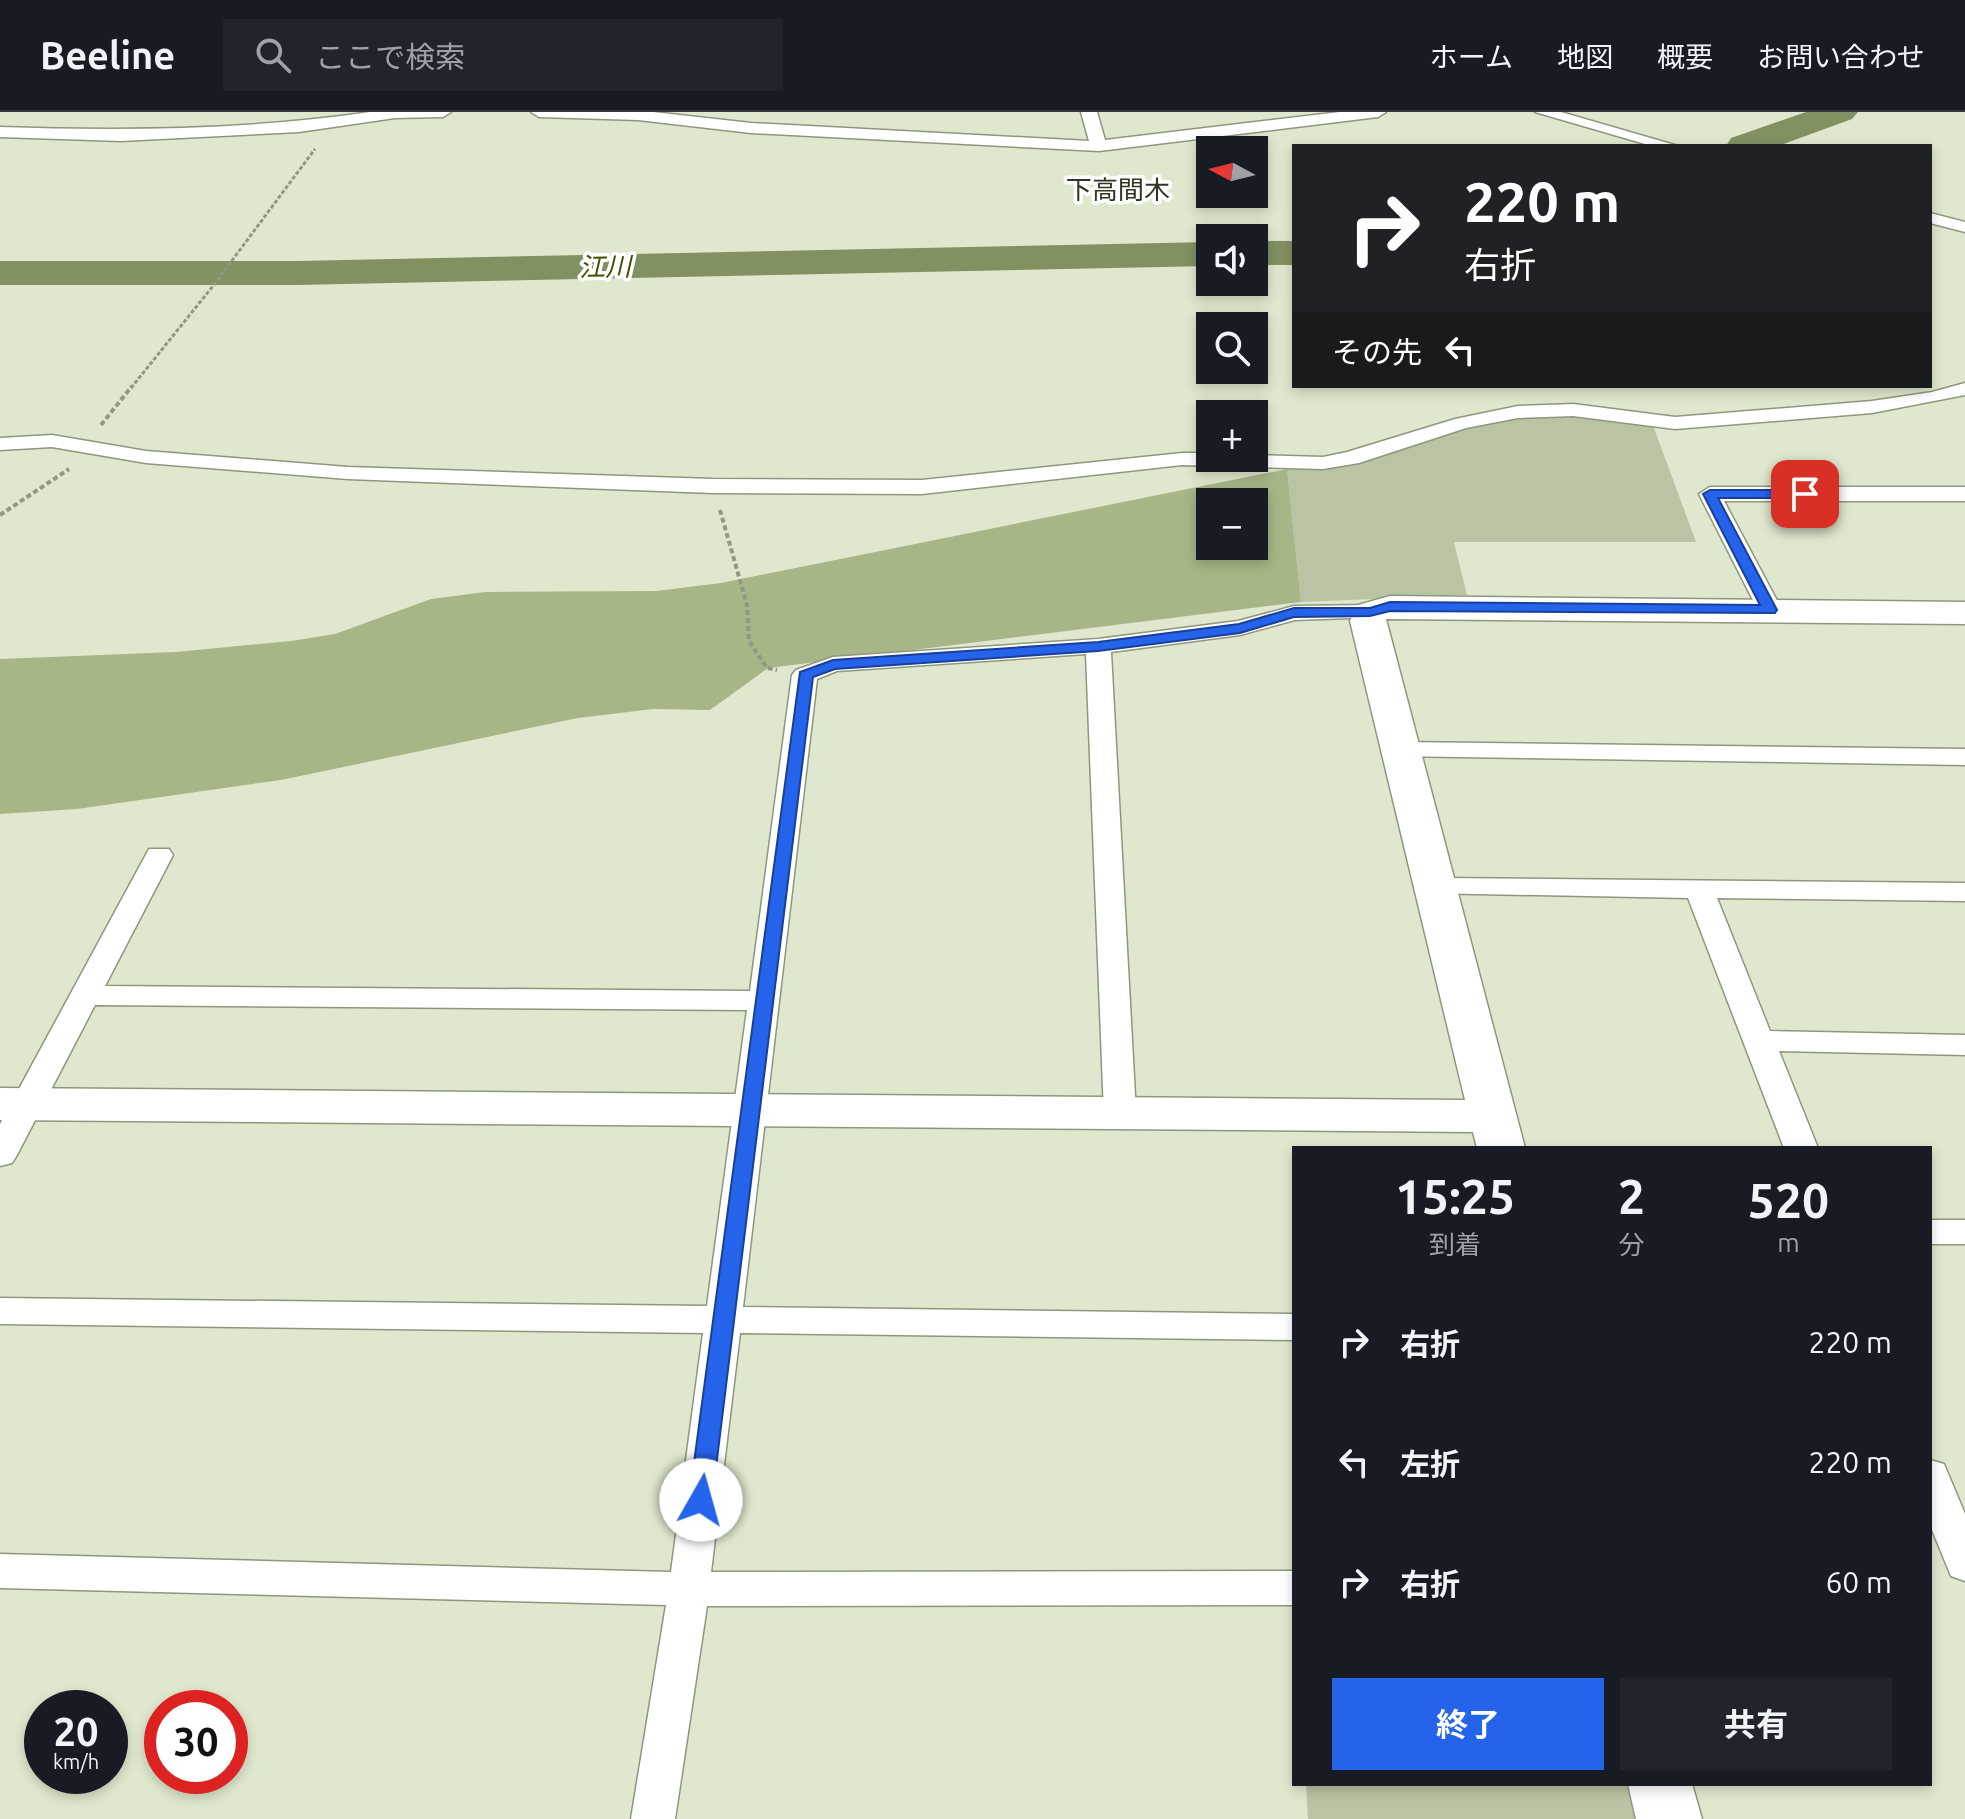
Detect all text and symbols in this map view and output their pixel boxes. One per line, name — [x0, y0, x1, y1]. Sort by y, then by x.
search box — [223, 19, 783, 91]
icon: search — [251, 33, 295, 77]
text: Beeline — [40, 34, 175, 76]
text: ここで検索 — [315, 40, 465, 74]
text: ホーム — [1430, 41, 1513, 72]
text: 地図 — [1557, 41, 1613, 72]
text: 概要 — [1657, 41, 1713, 72]
text: お問い合わせ — [1757, 41, 1925, 72]
north arrow — [1196, 136, 1268, 208]
map controls — [1196, 136, 1268, 560]
text: 220 m — [1464, 170, 1620, 233]
district label: 下高間木 — [1066, 175, 1170, 204]
icon: right — [1332, 176, 1436, 280]
button: sound — [1196, 224, 1268, 296]
text: 右折 — [1464, 244, 1536, 285]
water label: 江川 — [579, 251, 634, 281]
button: search — [1196, 312, 1268, 384]
icon: left — [1438, 328, 1482, 372]
text: その先 — [1332, 335, 1422, 369]
button: + — [1196, 400, 1268, 472]
pin — [1771, 460, 1839, 528]
icon: arrive — [1783, 472, 1827, 516]
button: − — [1196, 488, 1268, 560]
text: 15:25 — [1395, 1169, 1515, 1223]
text: 2 — [1618, 1169, 1645, 1223]
text: 520 — [1748, 1173, 1829, 1227]
text: m — [1777, 1228, 1800, 1257]
text: 到着 — [1429, 1230, 1481, 1259]
text: 分 — [1618, 1230, 1644, 1259]
icon: right — [1332, 1320, 1376, 1364]
text: 220 m — [1808, 1325, 1892, 1359]
text: 右折 — [1400, 1327, 1460, 1361]
icon: left — [1332, 1440, 1376, 1484]
text: 220 m — [1808, 1445, 1892, 1479]
text: 左折 — [1400, 1447, 1460, 1481]
position arrow — [659, 1458, 743, 1542]
icon: right — [1332, 1560, 1376, 1604]
text: 60 m — [1825, 1565, 1892, 1599]
text: 右折 — [1400, 1567, 1460, 1601]
button: 終了 — [1332, 1678, 1604, 1770]
button: 共有 — [1620, 1678, 1892, 1770]
speed limit sign: 30 — [144, 1690, 248, 1794]
text: 20 — [53, 1709, 99, 1754]
text: km/h — [53, 1750, 99, 1773]

